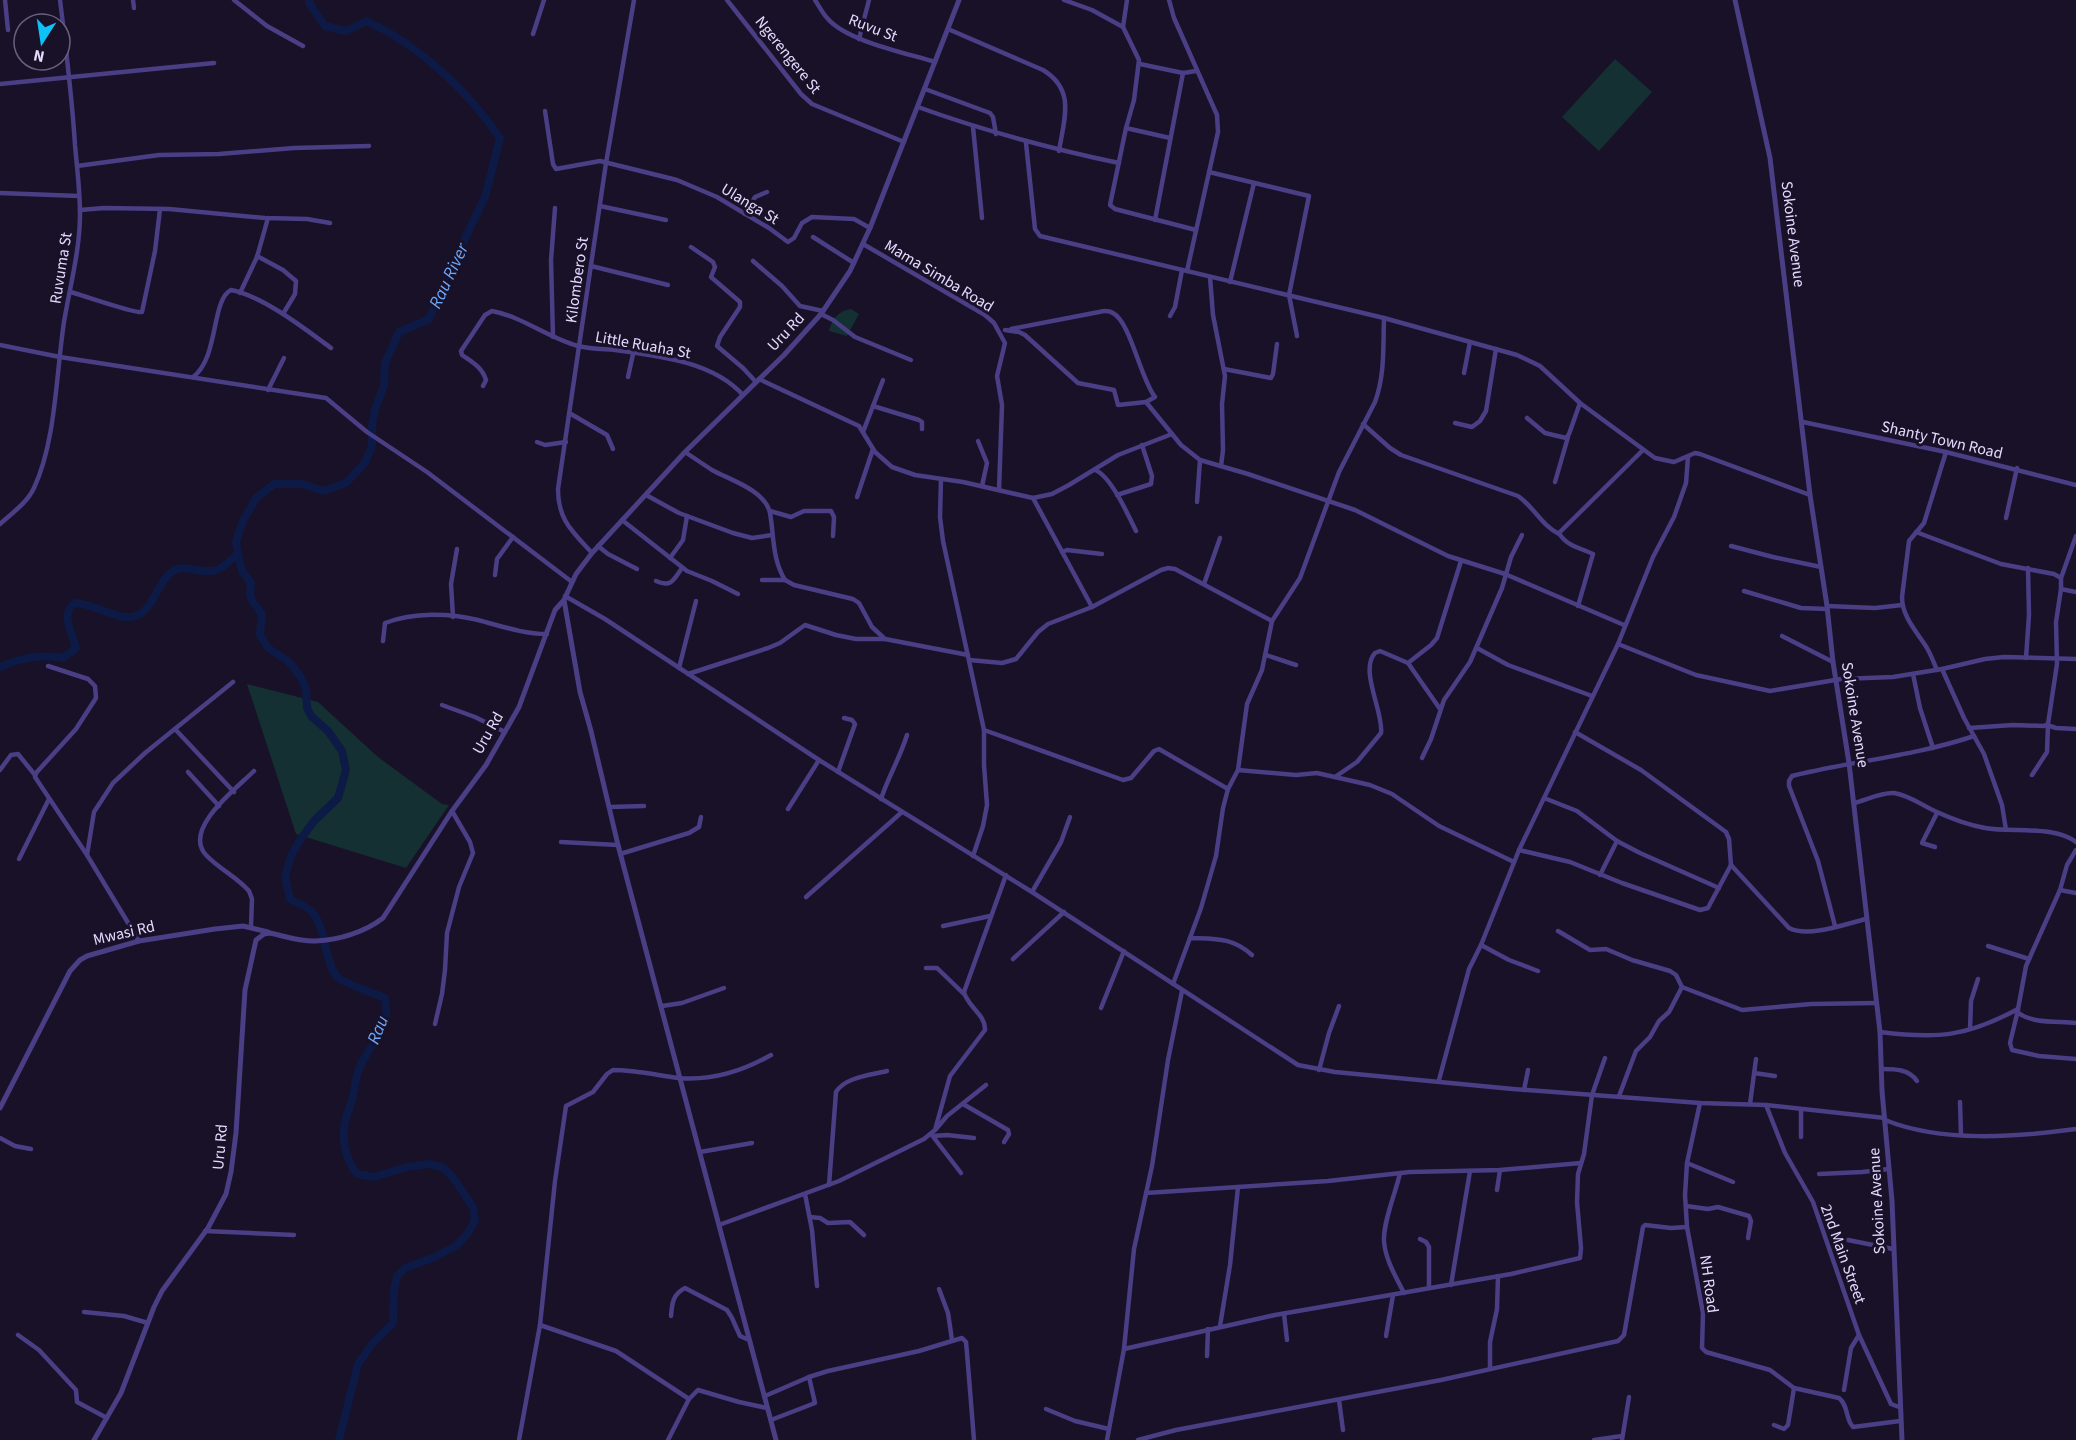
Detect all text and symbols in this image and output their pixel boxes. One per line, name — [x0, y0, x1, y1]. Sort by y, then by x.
street label: Ruvu St — [845, 9, 901, 48]
north arrow — [12, 12, 72, 72]
street label: Ngerengere St — [750, 12, 827, 99]
text: N — [32, 44, 47, 68]
street label: Ulanga St — [717, 178, 784, 230]
street label: Sokoine Avenue — [1776, 180, 1810, 288]
street label: Ruvuma St — [44, 230, 78, 305]
street label: Kilombero St — [560, 235, 594, 325]
street label: Mama Simba Road — [880, 235, 998, 317]
water label: Rau River — [423, 238, 475, 313]
street label: Uru Rd — [762, 308, 810, 356]
street label: Little Ruaha St — [593, 326, 693, 364]
street label: Shanty Town Road — [1879, 415, 2005, 465]
street label: Sokoine Avenue — [1836, 661, 1874, 769]
street label: Uru Rd — [467, 708, 509, 758]
street label: Mwasi Rd — [91, 915, 157, 951]
water label: Rau — [361, 1012, 395, 1048]
street label: Uru Rd — [207, 1123, 233, 1171]
street label: Sokoine Avenue — [1863, 1147, 1891, 1255]
street label: 2nd Main Street — [1815, 1201, 1871, 1307]
street label: NH Road — [1694, 1254, 1724, 1314]

